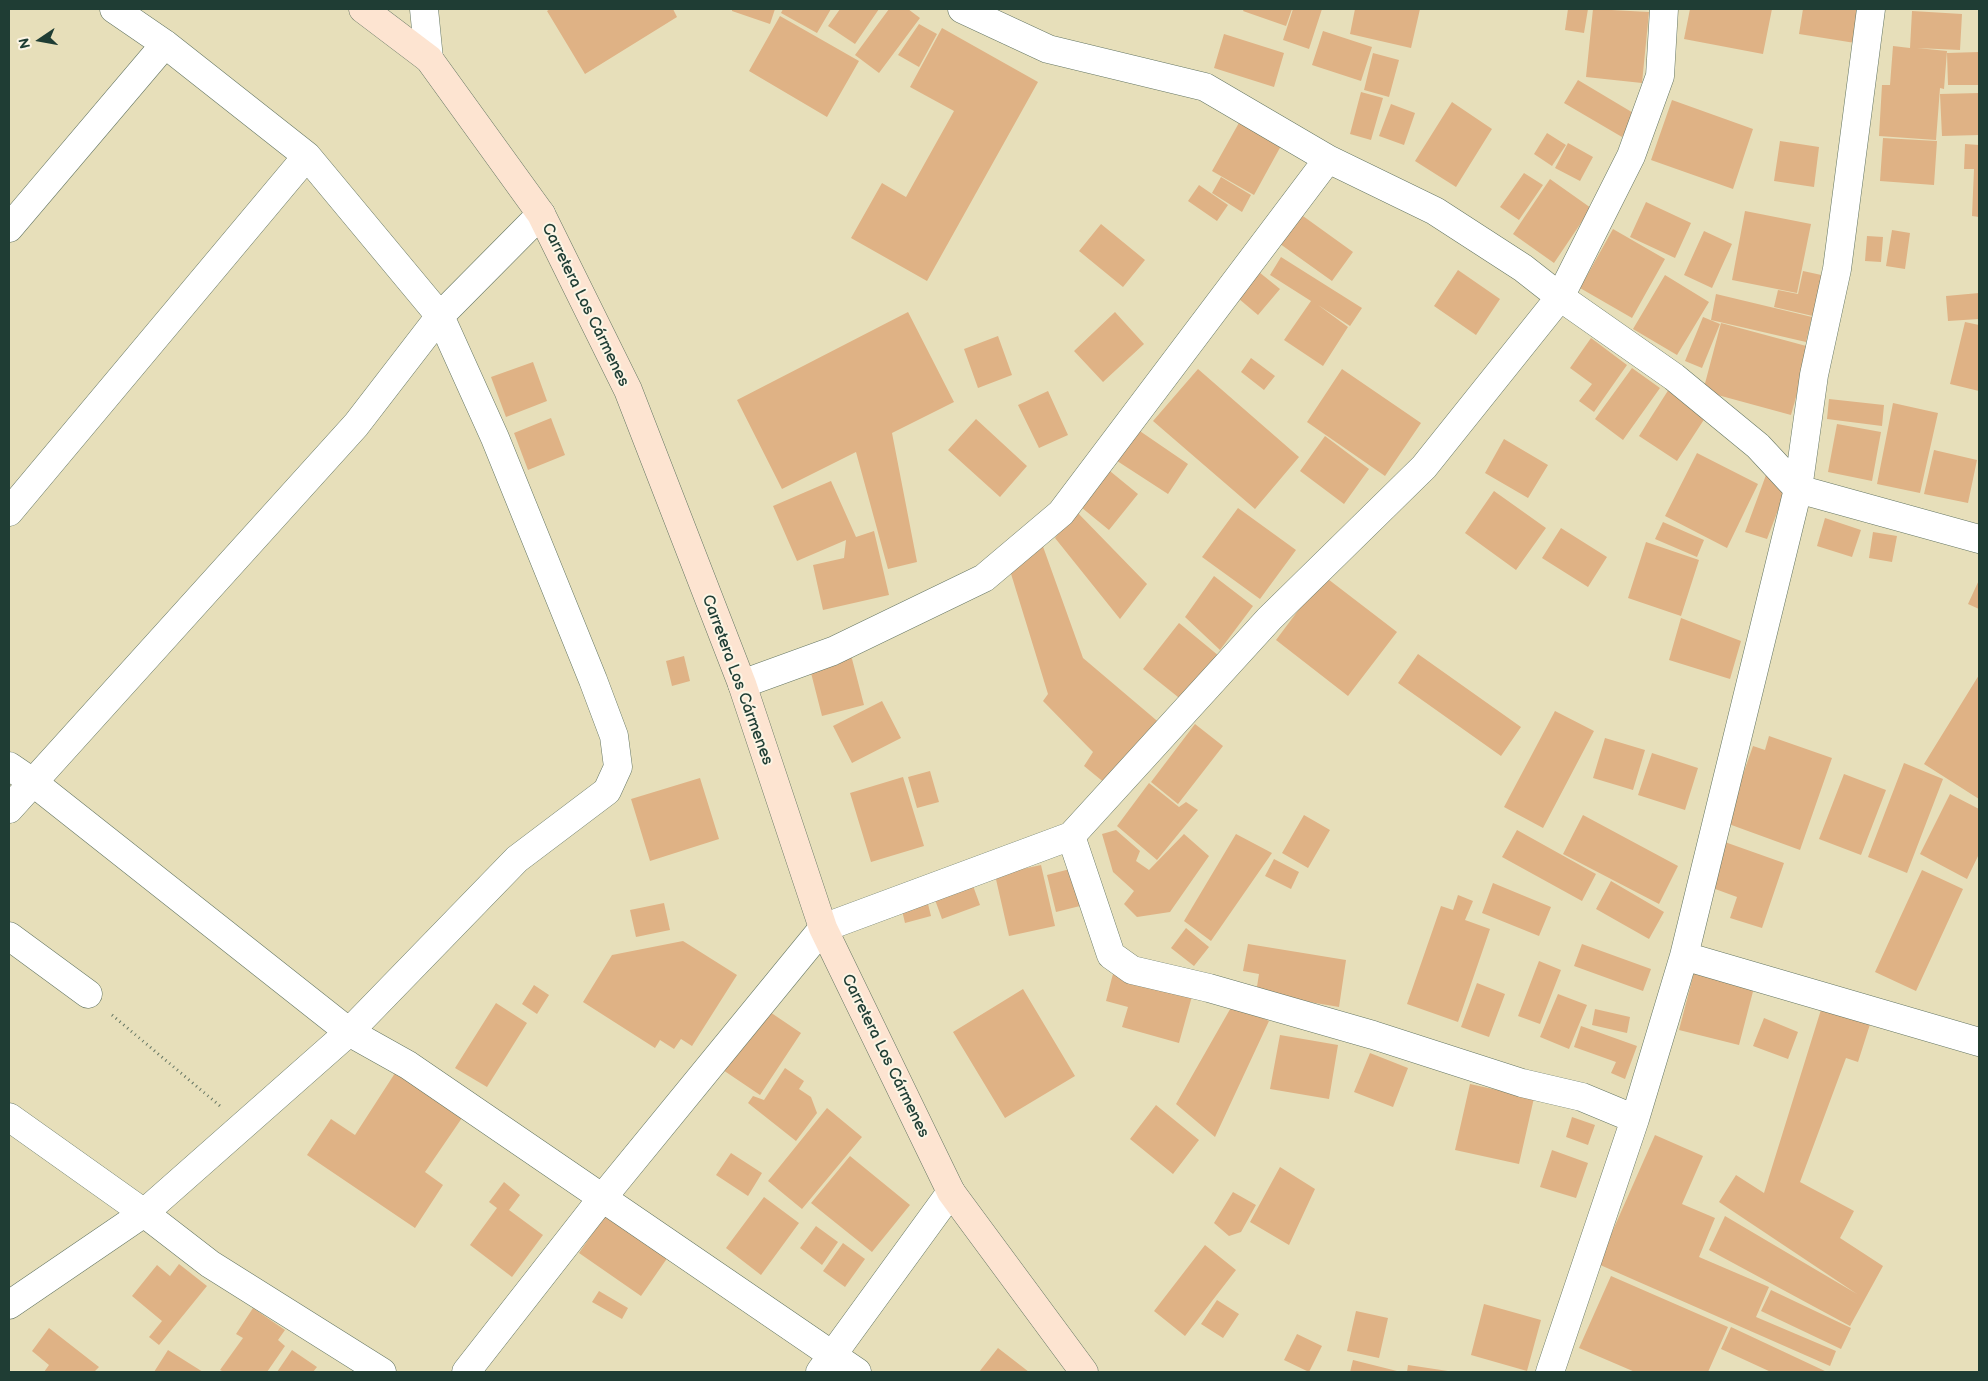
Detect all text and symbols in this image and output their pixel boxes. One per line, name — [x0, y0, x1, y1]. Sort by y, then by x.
north arrow — [15, 15, 65, 65]
text: N — [15, 36, 34, 50]
street label: Carretera Los Cármenes — [537, 220, 633, 390]
street label: Carretera Los Cármenes — [697, 592, 777, 768]
street label: Carretera Los Cármenes — [837, 971, 933, 1141]

